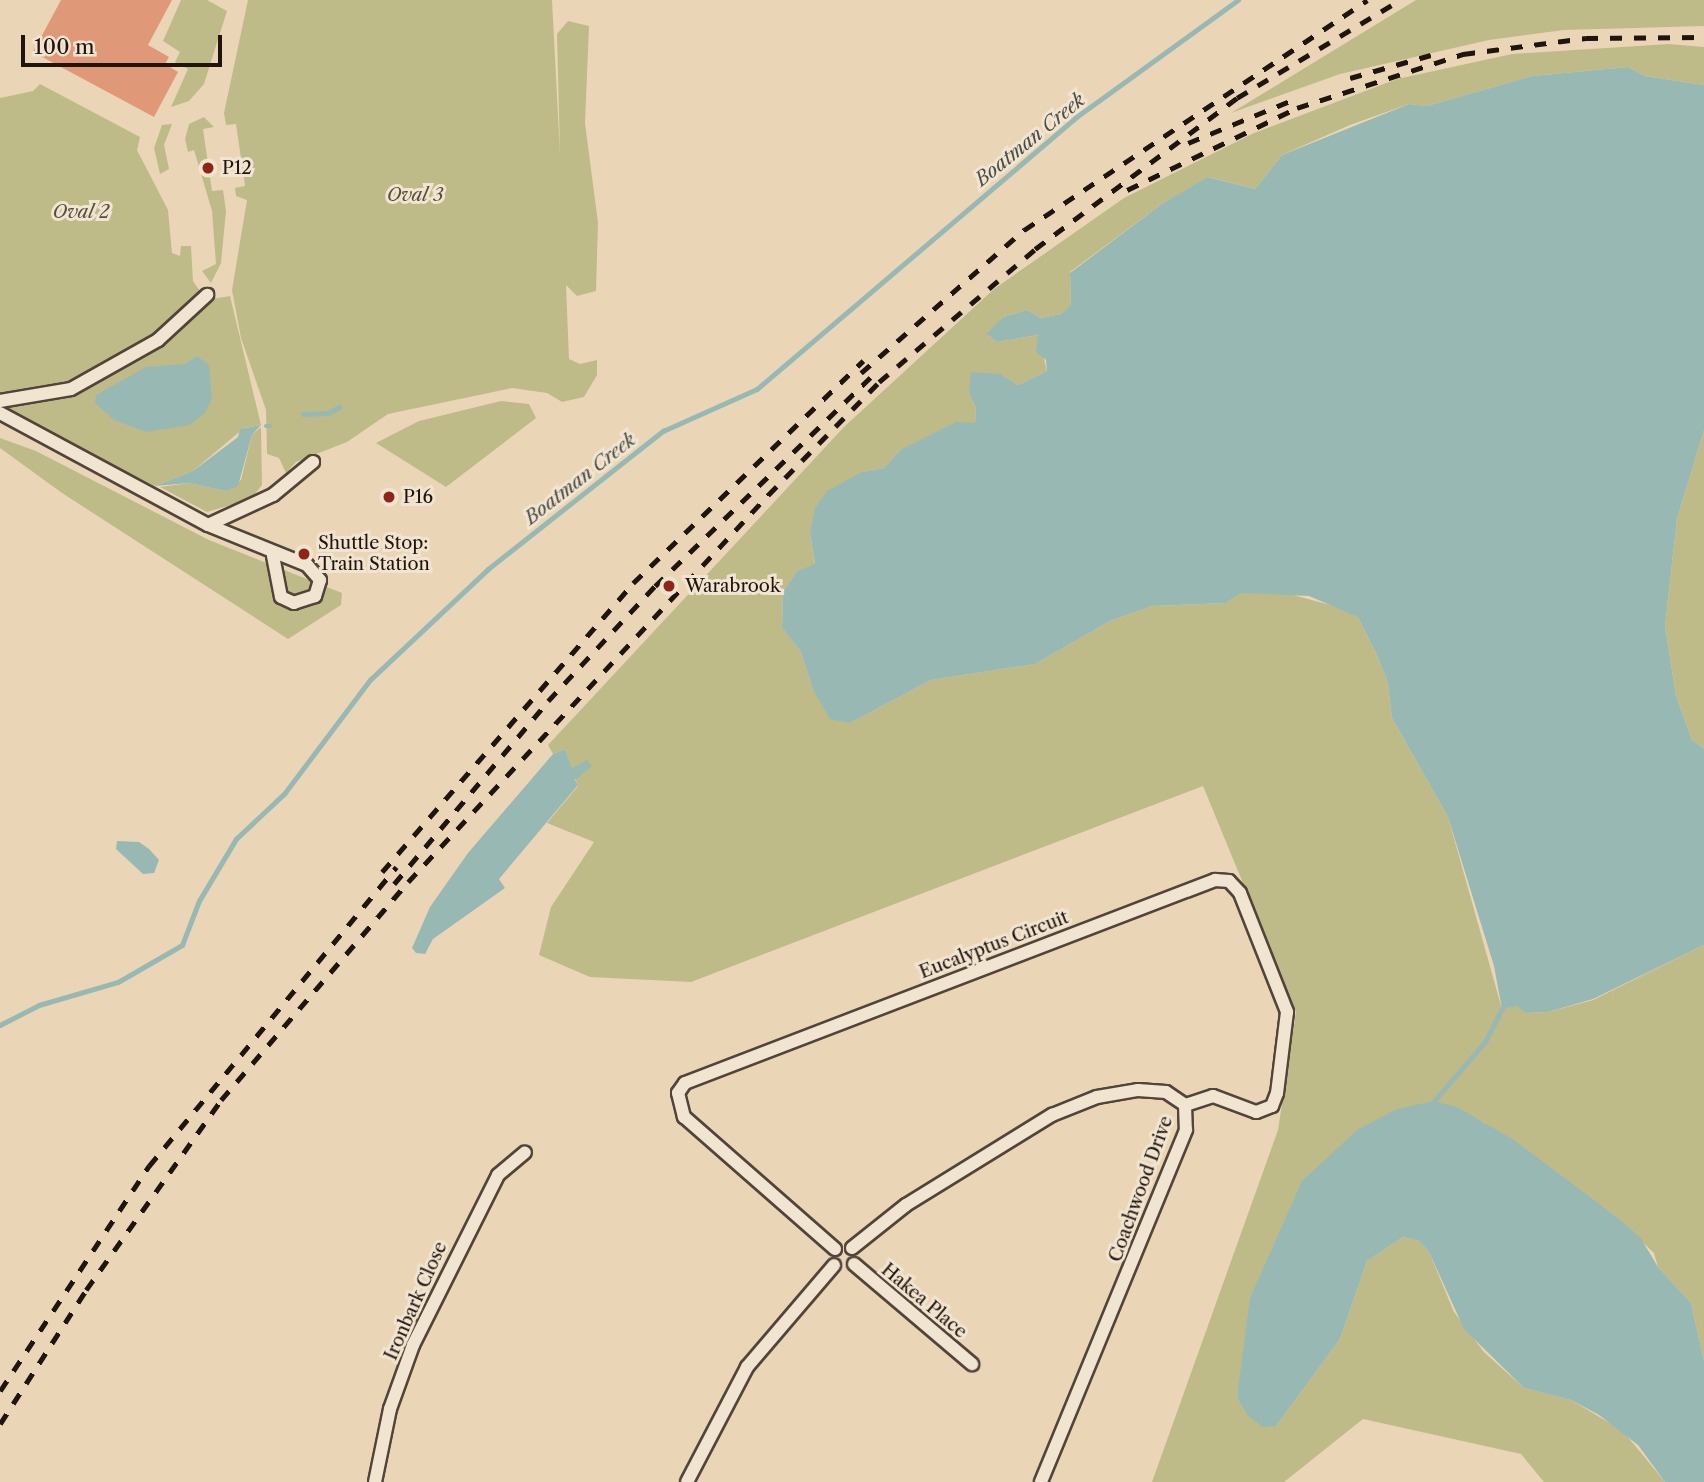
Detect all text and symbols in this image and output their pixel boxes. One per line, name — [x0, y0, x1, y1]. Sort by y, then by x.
scale bar — [24, 21, 226, 65]
text: 100 m — [34, 34, 95, 59]
water label: Boatman Creek — [970, 89, 1090, 191]
place label: P12 — [222, 157, 252, 179]
marker: P12 — [200, 160, 216, 176]
park label: Oval 3 — [387, 184, 443, 206]
park label: Oval 2 — [53, 201, 109, 223]
water label: Boatman Creek — [520, 429, 640, 529]
place label: P16 — [403, 486, 433, 508]
marker: P16 — [381, 489, 397, 505]
place label: Shuttle Stop: Train Station — [318, 533, 430, 576]
marker: Shuttle Stop: Train Station — [296, 546, 312, 562]
place label: Warabrook — [685, 575, 780, 597]
marker: Warabrook — [659, 576, 679, 596]
street label: Eucalyptus Circuit — [916, 907, 1072, 983]
street label: Coachwood Drive — [1105, 1113, 1177, 1265]
street label: Ironbark Close — [380, 1238, 452, 1364]
street label: Hakea Place — [877, 1259, 971, 1343]

